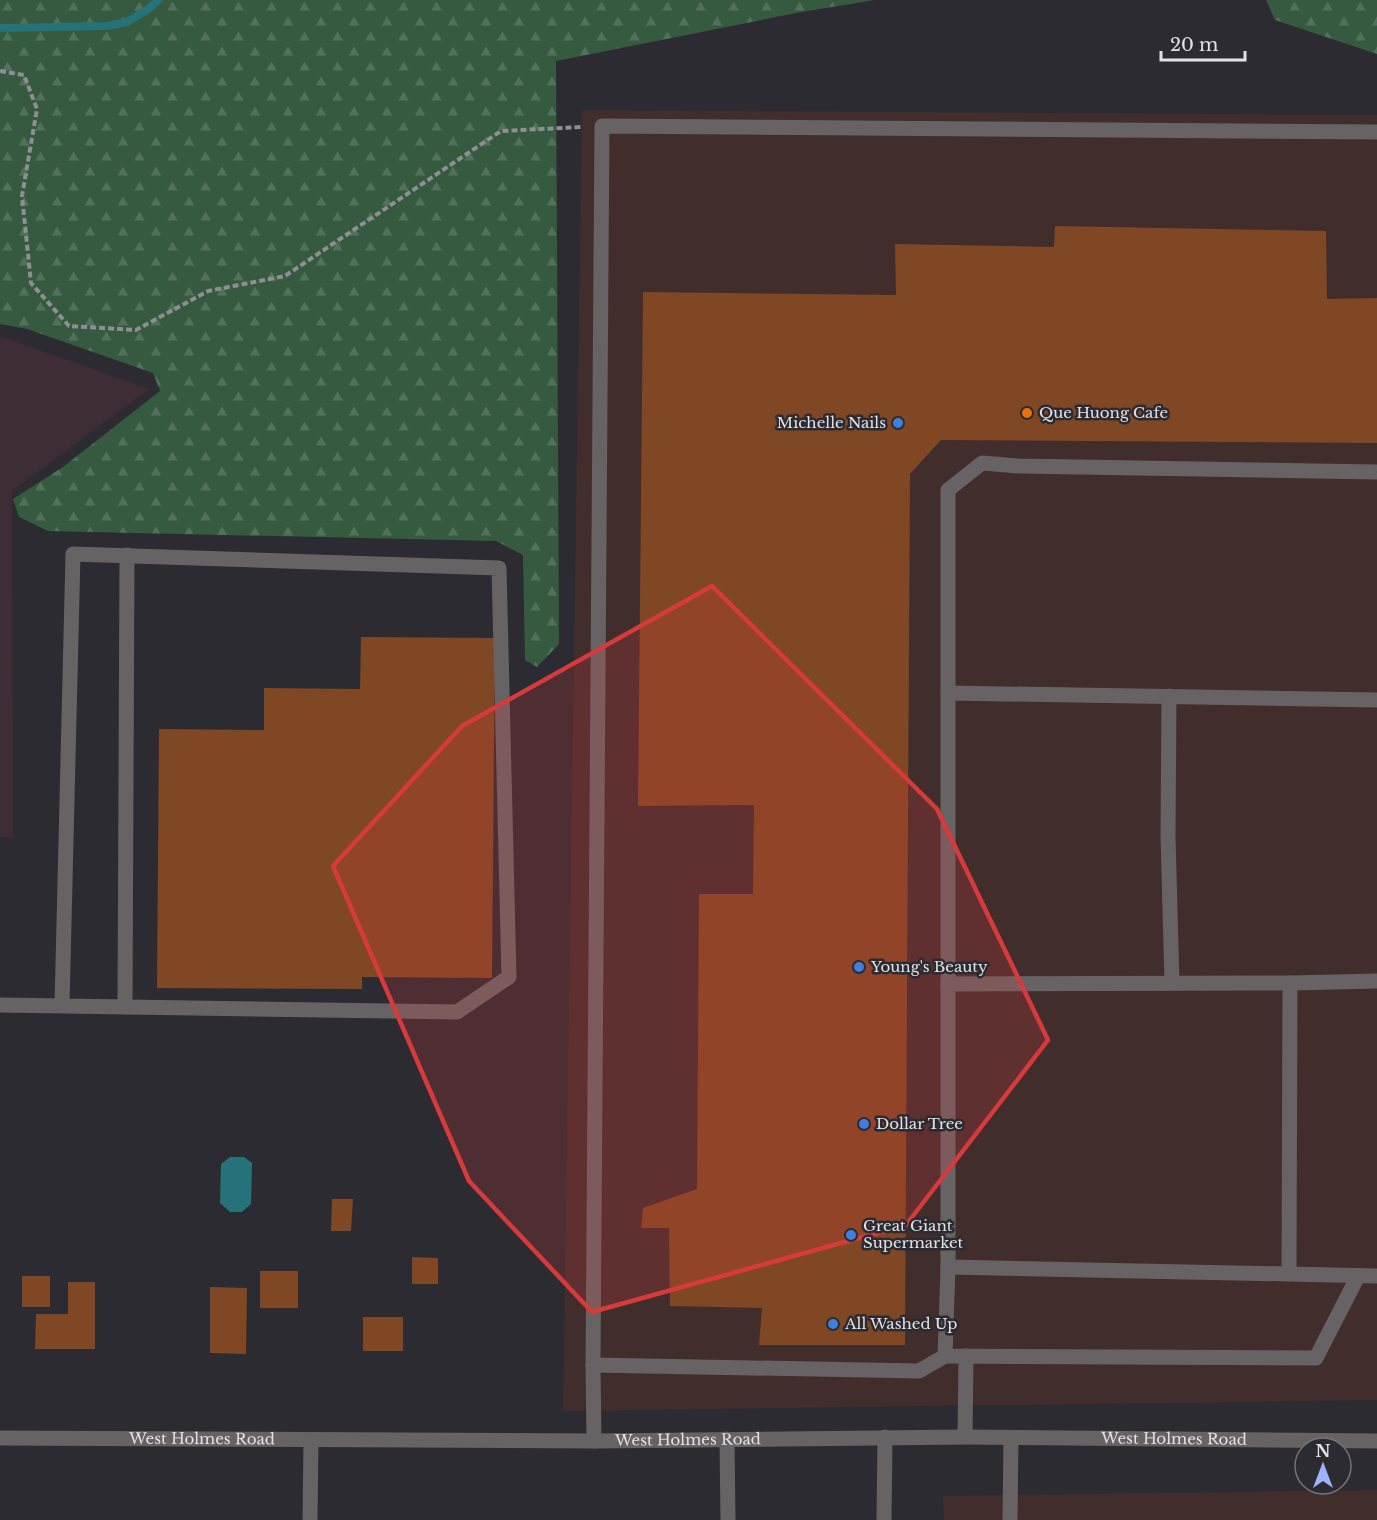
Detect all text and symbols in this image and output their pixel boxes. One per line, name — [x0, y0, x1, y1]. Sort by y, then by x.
scale bar — [1161, 24, 1245, 62]
text: 20 m — [1170, 34, 1218, 56]
place label: Que Huong Cafe — [1039, 403, 1168, 422]
marker: Que Huong Cafe — [1020, 406, 1034, 420]
place label: Michelle Nails — [777, 413, 886, 432]
marker: Michelle Nails — [891, 416, 905, 430]
place label: Young's Beauty — [870, 957, 988, 976]
marker: Young's Beauty — [852, 960, 866, 974]
place label: Dollar Tree — [876, 1114, 963, 1133]
marker: Dollar Tree — [857, 1117, 871, 1131]
place label: Great Giant Supermarket — [863, 1216, 964, 1252]
marker: Great Giant Supermarket — [844, 1228, 858, 1242]
place label: All Washed Up — [844, 1314, 958, 1333]
marker: All Washed Up — [826, 1317, 840, 1331]
street label: West Holmes Road — [1100, 1428, 1247, 1449]
street label: West Holmes Road — [128, 1429, 275, 1448]
street label: West Holmes Road — [614, 1429, 761, 1450]
north arrow — [1293, 1436, 1353, 1496]
text: N — [1315, 1441, 1331, 1461]

